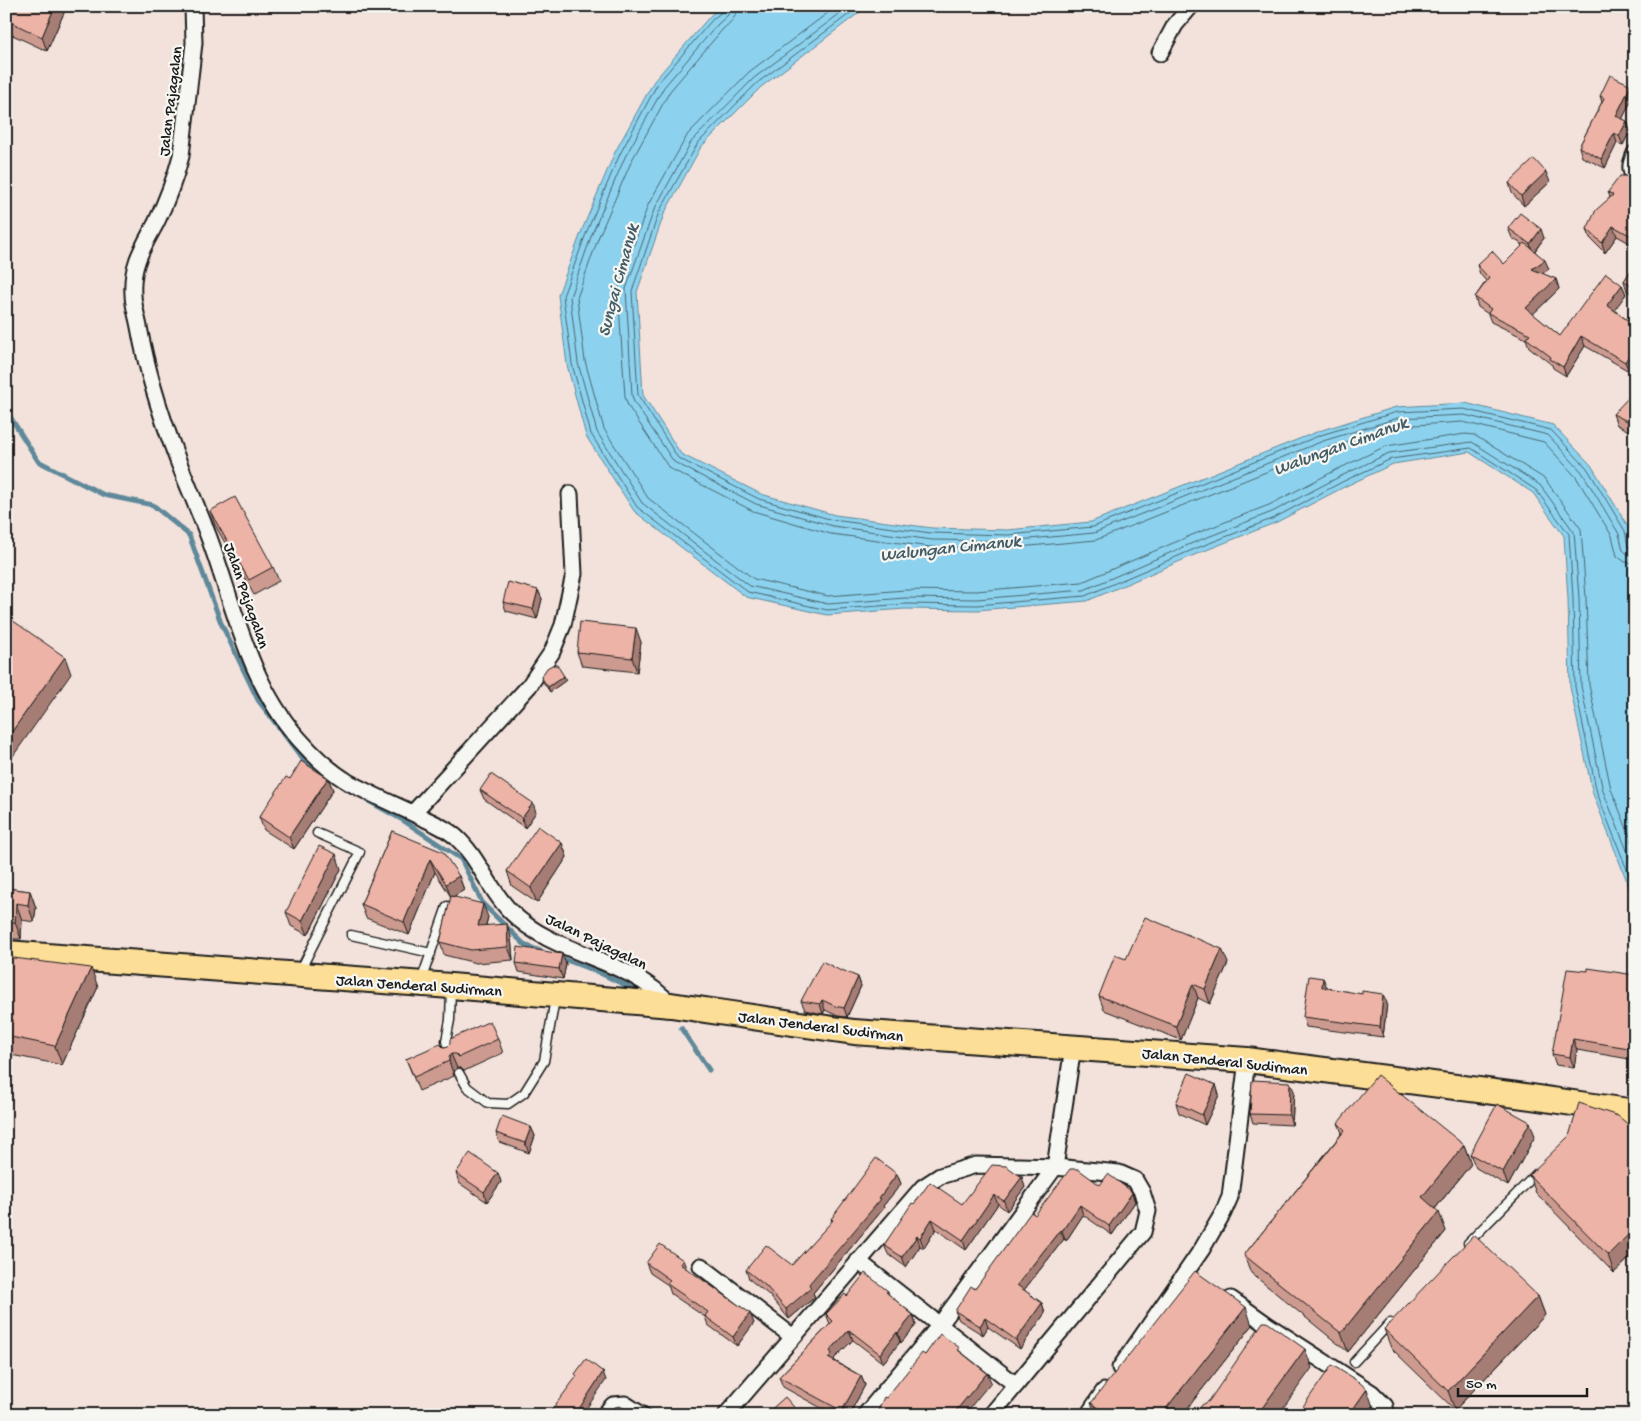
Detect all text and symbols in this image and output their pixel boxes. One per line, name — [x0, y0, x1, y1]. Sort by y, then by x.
street label: Jalan Pajagalan — [156, 45, 189, 157]
water label: Sungai Cimanuk — [594, 220, 645, 339]
water label: Walungan Cimanuk — [1271, 413, 1412, 481]
water label: Walungan Cimanuk — [879, 531, 1023, 567]
street label: Jalan Pajagalan — [218, 541, 272, 652]
street label: Jalan Pajagalan — [542, 910, 650, 976]
street label: Jalan Jenderal Sudirman — [335, 972, 503, 1003]
street label: Jalan Jenderal Sudirman — [737, 1009, 905, 1048]
street label: Jalan Jenderal Sudirman — [1141, 1045, 1309, 1082]
scale bar — [1458, 1366, 1587, 1398]
text: 50 m — [1466, 1376, 1497, 1394]

